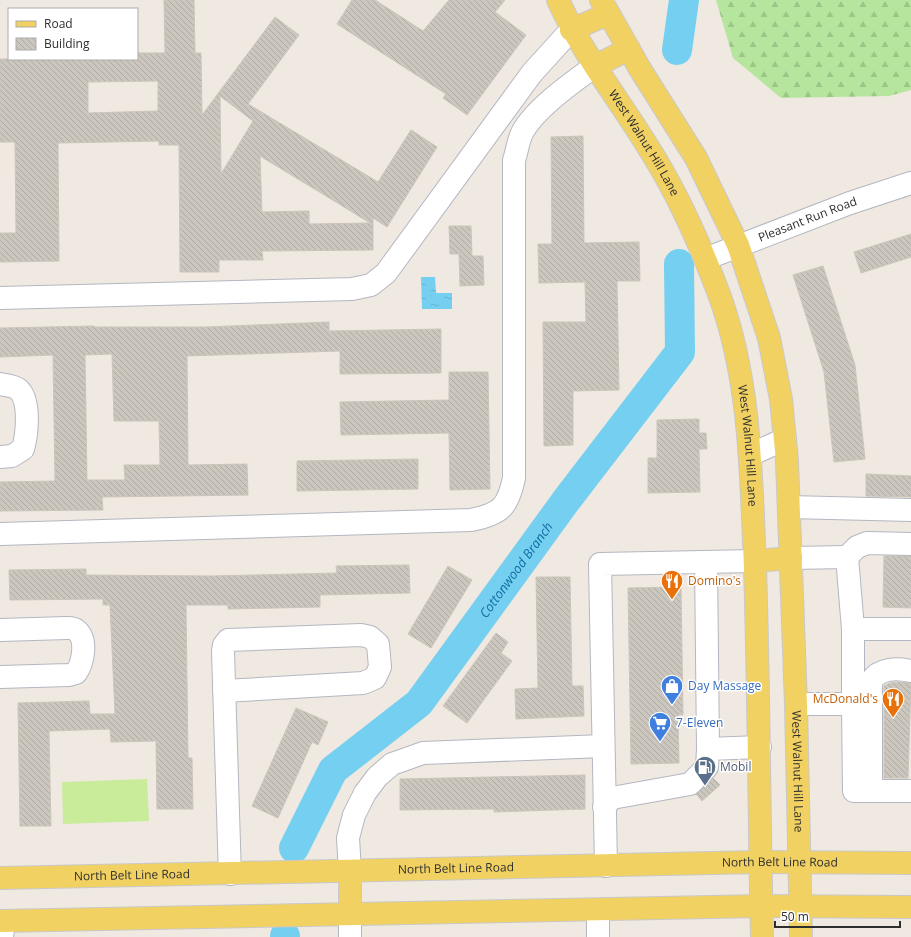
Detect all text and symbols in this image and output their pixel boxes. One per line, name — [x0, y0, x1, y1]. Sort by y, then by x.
legend — [8, 8, 138, 60]
text: Road — [44, 15, 73, 32]
text: Building — [44, 35, 90, 52]
street label: West Walnut Hill Lane — [605, 86, 684, 199]
street label: Pleasant Run Road — [756, 192, 859, 246]
street label: West Walnut Hill Lane — [734, 384, 762, 507]
water label: Cottonwood Branch — [475, 518, 557, 621]
restaurant icon: Domino's — [659, 568, 685, 601]
place label: Domino's — [688, 572, 741, 589]
shop icon: Day Massage — [659, 673, 685, 706]
place label: Day Massage — [688, 677, 762, 694]
restaurant icon: McDonald's — [880, 686, 906, 719]
place label: McDonald's — [813, 690, 878, 707]
supermarket icon: 7-Eleven — [647, 710, 673, 743]
street label: West Walnut Hill Lane — [788, 710, 808, 833]
place label: 7-Eleven — [676, 714, 723, 731]
fuel station icon: Mobil — [692, 754, 718, 787]
place label: Mobil — [720, 758, 751, 775]
street label: North Belt Line Road — [722, 853, 838, 871]
street label: North Belt Line Road — [398, 858, 514, 878]
street label: North Belt Line Road — [74, 865, 190, 884]
scale bar — [775, 903, 900, 929]
text: 50 m — [781, 908, 809, 925]

